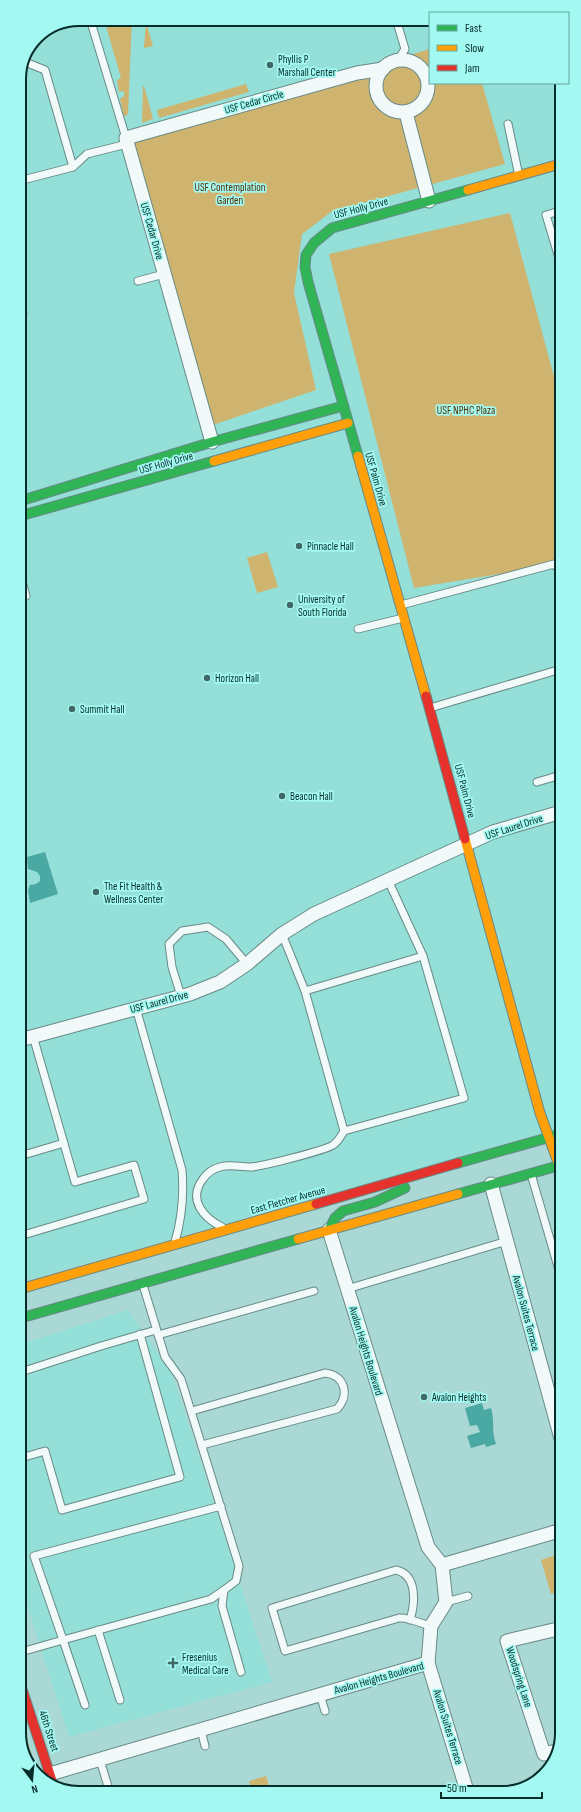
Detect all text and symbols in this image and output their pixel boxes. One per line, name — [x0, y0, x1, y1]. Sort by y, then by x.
legend — [429, 12, 569, 84]
text: Fast — [465, 21, 482, 36]
text: Slow — [465, 41, 484, 56]
place label: Phyllis P Marshall Center — [278, 53, 336, 79]
marker: Phyllis P Marshall Center — [265, 60, 275, 70]
text: Jam — [464, 61, 480, 76]
street label: USF Cedar Circle — [223, 87, 285, 117]
park label: USF Contemplation Garden — [194, 181, 266, 207]
street label: USF Holly Drive — [332, 195, 390, 221]
street label: USF Cedar Drive — [138, 201, 166, 261]
park label: USF NPHC Plaza — [437, 404, 495, 417]
street label: USF Holly Drive — [137, 449, 195, 477]
street label: USF Palm Drive — [362, 451, 390, 507]
place label: Pinnacle Hall — [307, 540, 354, 553]
marker: Pinnacle Hall — [294, 541, 304, 551]
place label: University of South Florida — [298, 593, 347, 619]
marker: University of South Florida — [285, 600, 295, 610]
place label: Horizon Hall — [215, 672, 259, 685]
marker: Horizon Hall — [202, 673, 212, 683]
place label: Summit Hall — [80, 703, 125, 716]
marker: Summit Hall — [67, 704, 77, 714]
street label: USF Palm Drive — [452, 763, 478, 819]
place label: Beacon Hall — [290, 790, 333, 803]
marker: Beacon Hall — [277, 791, 287, 801]
street label: USF Laurel Drive — [484, 812, 544, 842]
place label: The Fit Health & Wellness Center — [104, 880, 163, 906]
marker: The Fit Health & Wellness Center — [91, 887, 101, 897]
street label: USF Laurel Drive — [129, 988, 189, 1016]
street label: East Fletcher Avenue — [249, 1183, 327, 1217]
street label: Avalon Suites Terrace — [509, 1273, 542, 1352]
street label: Avalon Heights Boulevard — [346, 1304, 386, 1398]
place label: Avalon Heights — [431, 1391, 486, 1404]
marker: Avalon Heights — [419, 1392, 429, 1402]
street label: Woodspring Lane — [503, 1645, 535, 1709]
place label: Fresenius Medical Care — [182, 1651, 229, 1677]
marker: Fresenius Medical Care — [167, 1657, 179, 1669]
street label: Avalon Heights Boulevard — [332, 1659, 426, 1697]
street label: Avalon Suites Terrace — [430, 1687, 466, 1766]
street label: 46th Street — [36, 1709, 62, 1754]
north arrow — [12, 1760, 52, 1800]
scale bar — [441, 1774, 542, 1800]
text: 50 m — [447, 1781, 467, 1796]
text: N — [30, 1782, 39, 1796]

